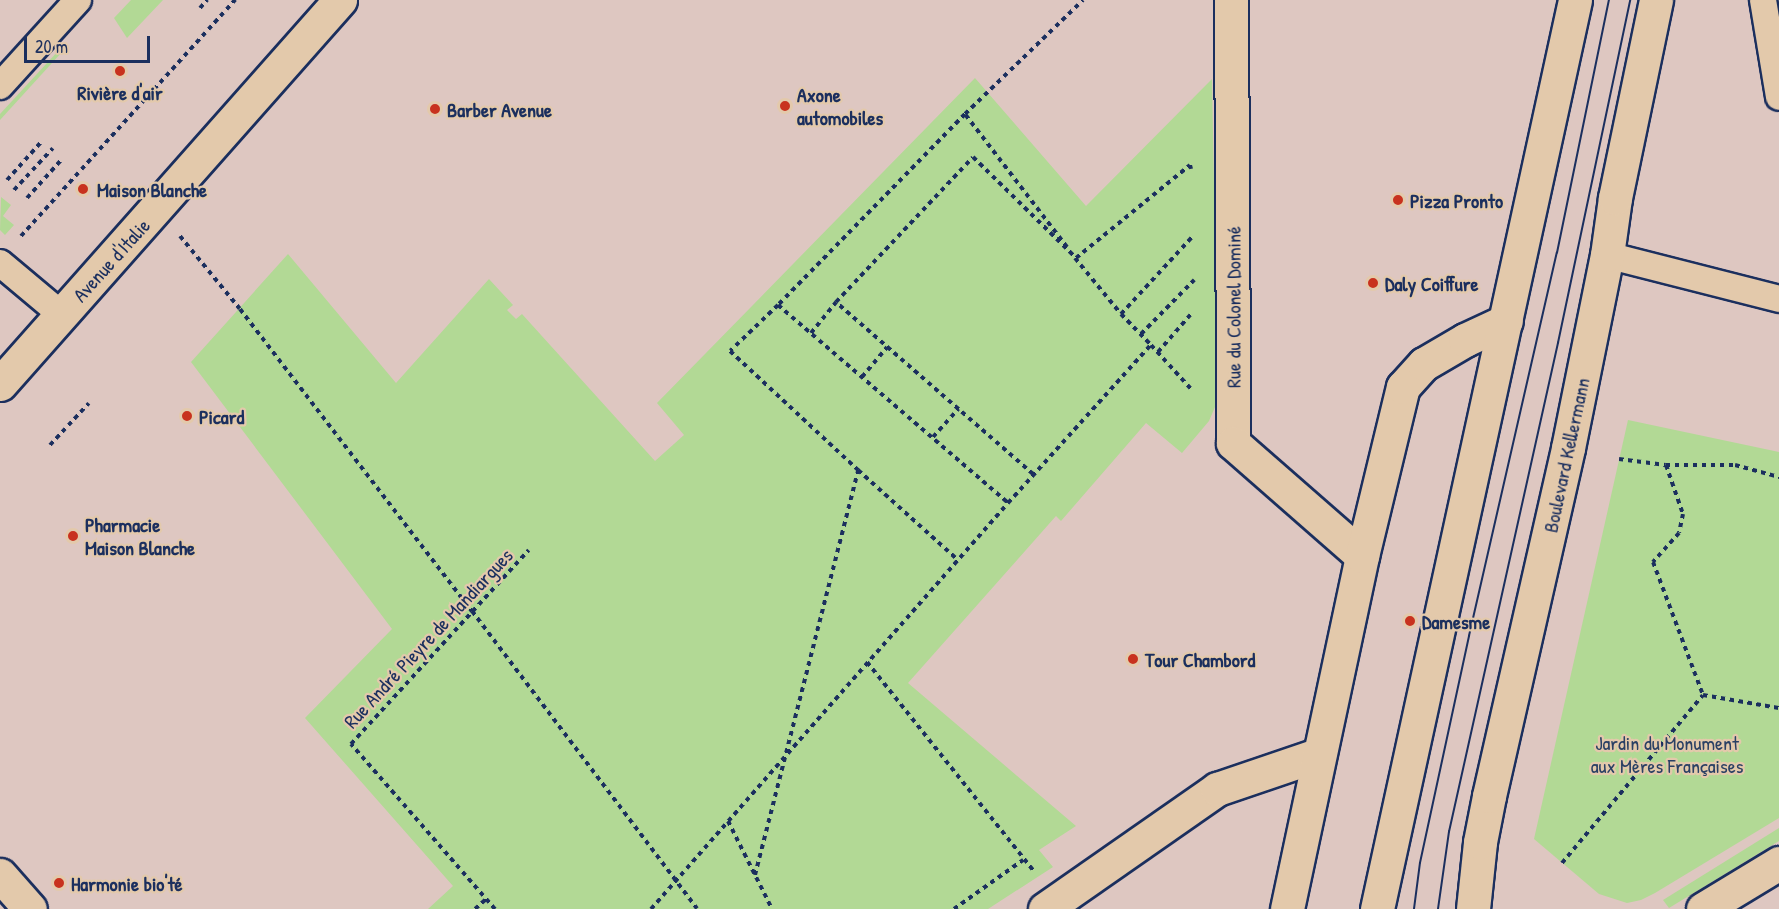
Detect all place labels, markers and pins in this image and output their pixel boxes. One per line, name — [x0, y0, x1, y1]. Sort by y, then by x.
marker: Rivière d'air — [113, 64, 127, 78]
place label: Rivière d'air — [77, 80, 163, 104]
place label: Axone automobiles — [797, 83, 883, 130]
place label: Barber Avenue — [447, 97, 552, 121]
marker: Axone automobiles — [778, 99, 792, 113]
marker: Barber Avenue — [428, 102, 442, 116]
place label: Maison Blanche — [97, 177, 207, 201]
marker: Maison Blanche — [74, 180, 92, 198]
place label: Pizza Pronto — [1410, 188, 1503, 212]
marker: Pizza Pronto — [1391, 193, 1405, 207]
place label: Daly Coiffure — [1385, 271, 1478, 295]
marker: Daly Coiffure — [1366, 276, 1380, 290]
place label: Picard — [199, 404, 244, 428]
marker: Picard — [180, 409, 194, 423]
place label: Pharmacie Maison Blanche — [85, 512, 195, 559]
marker: Pharmacie Maison Blanche — [66, 529, 80, 543]
place label: Damesme — [1422, 609, 1490, 633]
marker: Damesme — [1403, 614, 1417, 628]
place label: Tour Chambord — [1145, 647, 1255, 671]
marker: Tour Chambord — [1126, 652, 1140, 666]
place label: Harmonie bio'té — [71, 871, 183, 895]
marker: Harmonie bio'té — [52, 876, 66, 890]

